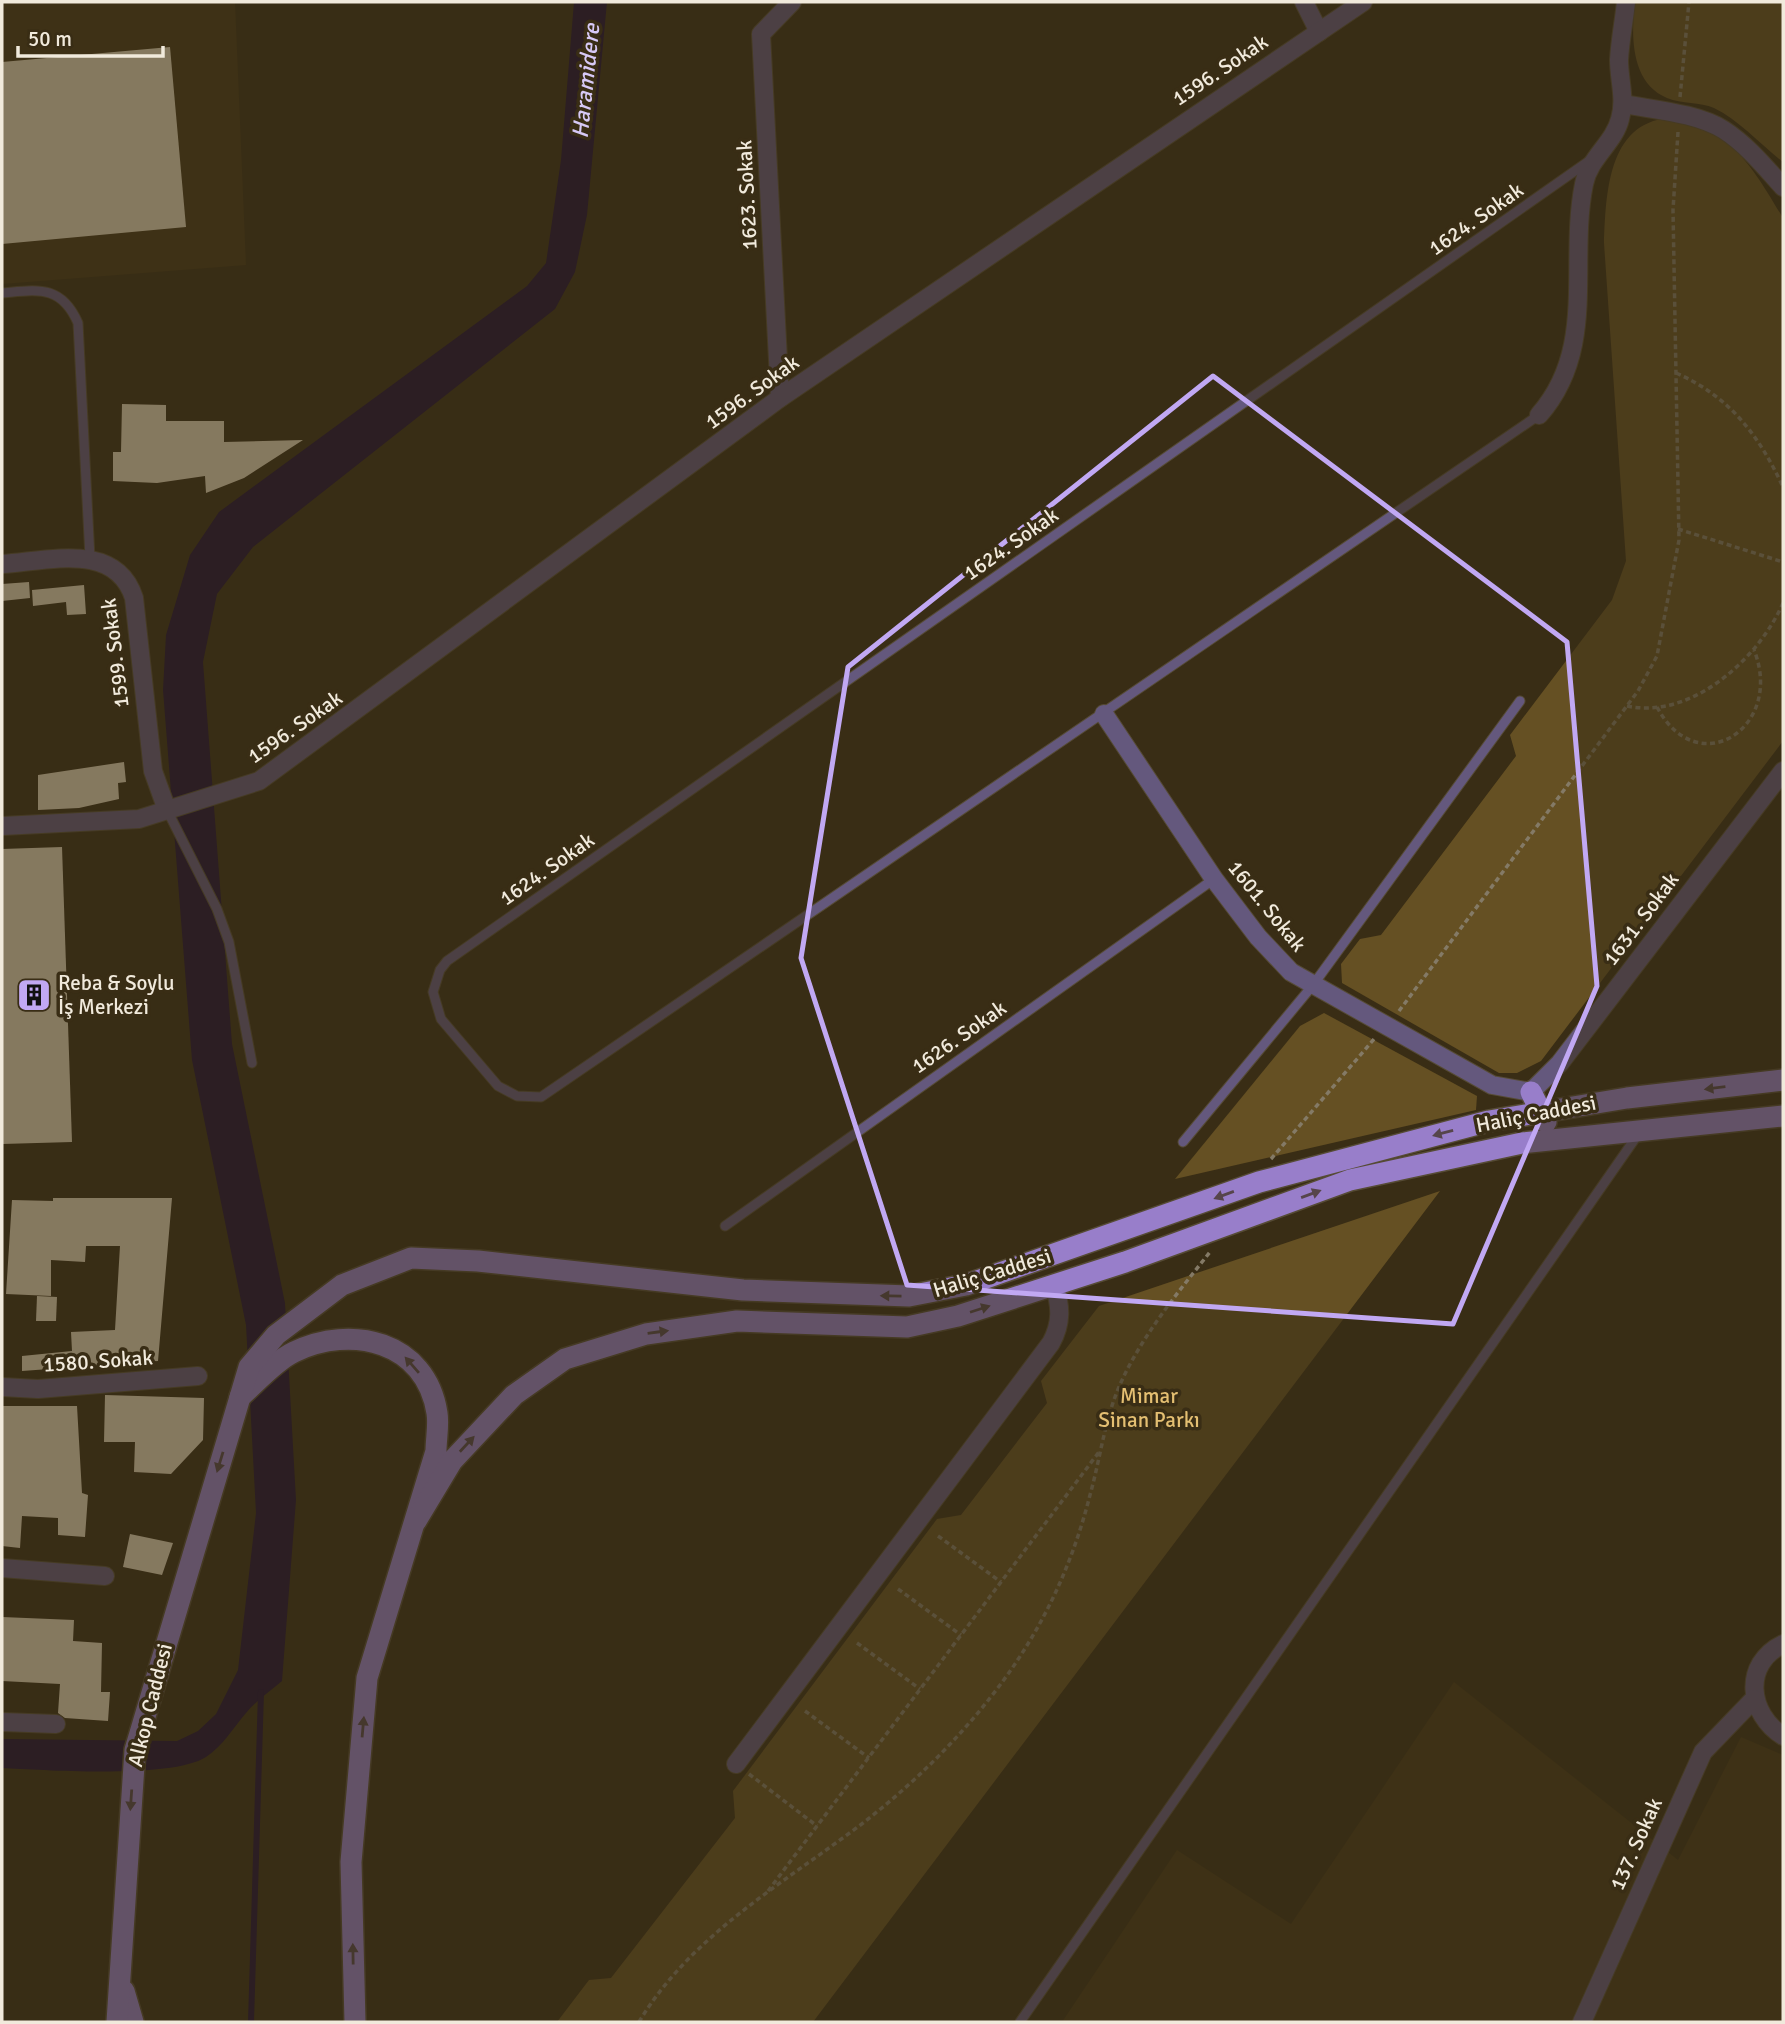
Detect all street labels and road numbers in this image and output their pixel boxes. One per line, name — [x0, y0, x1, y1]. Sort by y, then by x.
street label: 1596. Sokak — [1167, 28, 1273, 111]
street label: 1623. Sokak — [731, 139, 763, 251]
street label: 1624. Sokak — [1424, 177, 1529, 261]
street label: 1596. Sokak — [700, 349, 804, 435]
street label: 1624. Sokak — [959, 502, 1064, 586]
street label: 1599. Sokak — [95, 596, 135, 709]
street label: 1596. Sokak — [243, 685, 348, 769]
street label: 1624. Sokak — [495, 827, 600, 911]
street label: 1601. Sokak — [1222, 855, 1312, 957]
street label: 1631. Sokak — [1598, 867, 1685, 971]
street label: 1626. Sokak — [907, 995, 1012, 1079]
street label: Haliç Caddesi — [1474, 1090, 1598, 1138]
street label: Haliç Caddesi — [930, 1243, 1054, 1303]
street label: 1580. Sokak — [42, 1344, 154, 1378]
street label: Alkop Caddesi — [122, 1641, 178, 1769]
street label: 137. Sokak — [1604, 1793, 1668, 1894]

